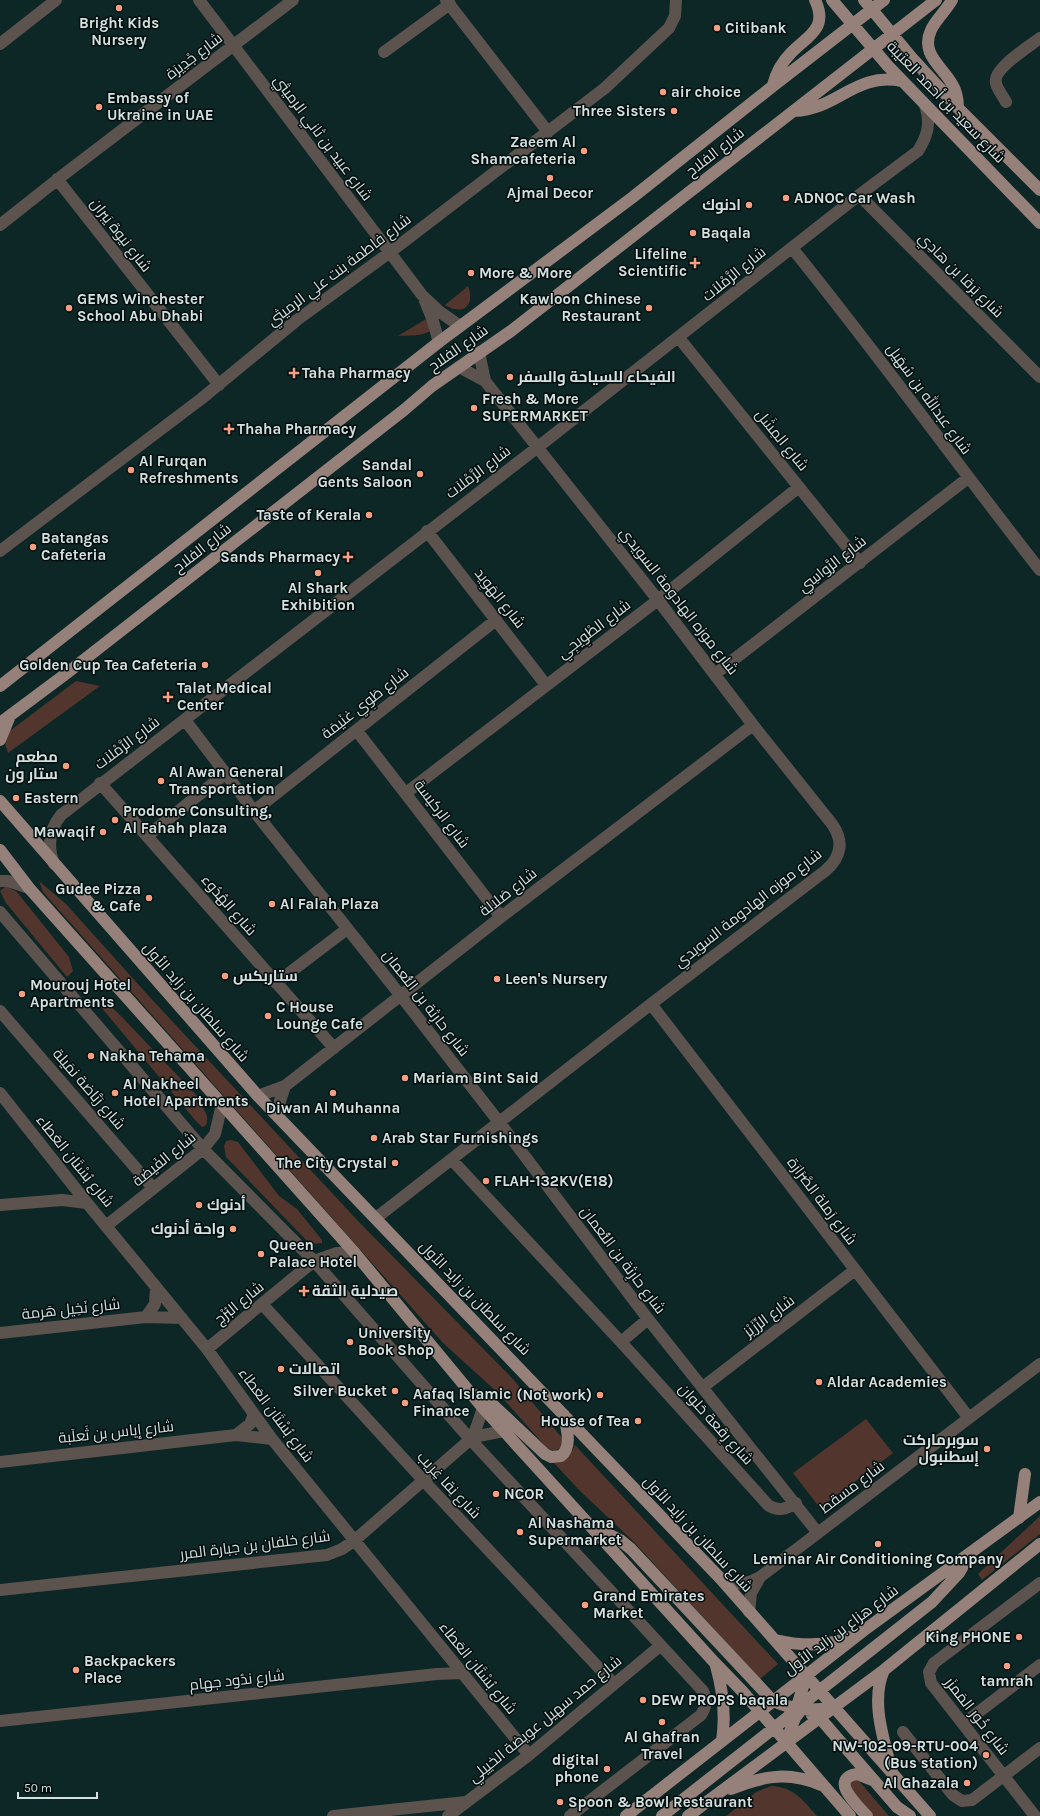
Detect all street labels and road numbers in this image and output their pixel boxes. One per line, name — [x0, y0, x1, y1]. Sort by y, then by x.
street label: شارع جْدِيرَة — [162, 29, 227, 85]
street label: شارع سعيد بن أحمد العتيبة — [882, 37, 1010, 168]
street label: شارع عبيد بن ثاني الرميثي — [267, 72, 376, 206]
street label: شارع الفلاح — [682, 124, 749, 182]
street label: شارع نيوة يَبران — [85, 194, 155, 277]
street label: شارع فاطمة بنت علي الرميثي — [264, 210, 416, 332]
street label: شارع بَرقا بن هادِي — [912, 229, 1007, 324]
street label: شارع الرَّمْلاَت — [698, 243, 771, 307]
street label: شارع الفلاح — [425, 321, 493, 377]
street label: شارع عبدالله بن سُهَيل — [881, 339, 976, 459]
street label: شارع المِشَل — [750, 405, 813, 476]
street label: شارع الرَّمْلاَت — [442, 442, 515, 504]
street label: شارع الفلاح — [169, 520, 236, 578]
street label: شارع موزه الهادومة السويدي — [613, 524, 742, 680]
street label: شارع الرَّواسِي — [794, 532, 872, 599]
street label: شارع الهَوِيد — [469, 564, 529, 633]
street label: شارع الطْوِيجِي — [554, 596, 636, 665]
street label: شارع طَوِي غنَيمَة — [318, 663, 414, 745]
street label: شارع الرَّمْلاَت — [91, 713, 164, 775]
street label: شارع الركيسة — [409, 776, 473, 853]
street label: شارع موزه الهادومة السويدي — [671, 845, 827, 974]
street label: شارع صَلالة — [476, 864, 541, 922]
street label: شارع الهُدُوء — [196, 871, 260, 941]
street label: شارع سلطان بن زايد الأول — [138, 939, 253, 1067]
street label: شارع حارِثة بن النُّعمان — [377, 946, 473, 1061]
street label: شارع رَبَّاضة نمَيلة — [47, 1045, 129, 1134]
street label: شارع بُسْتَان العَطاء — [31, 1111, 118, 1212]
street label: شارع الفَيضة — [129, 1128, 201, 1192]
street label: شارع رَملة الصَّرَارَة — [782, 1154, 861, 1249]
street label: شارع حارِثة بن النُّعمان — [575, 1203, 669, 1319]
street label: شارع سلطان بن زايد الأول — [414, 1237, 534, 1360]
street label: شارع البُرْج — [211, 1278, 269, 1330]
street label: شارع الرِّزَيْز — [739, 1291, 799, 1343]
street label: شارع نَخِيل هَرمة — [21, 1295, 121, 1325]
street label: شارع بُسْتَان العَطاء — [233, 1364, 317, 1467]
street label: شارع رِقعة حَلوان — [673, 1380, 757, 1470]
street label: شارع إياس بن ثَعلَبة — [57, 1417, 175, 1449]
street label: شارع نِقا غِريب — [412, 1448, 485, 1524]
street label: شارع مسقط — [816, 1457, 889, 1519]
street label: شارع سلطان بن زايد الأول — [638, 1472, 757, 1597]
street label: شارع خلفان بن جبارة المرر — [178, 1527, 331, 1565]
street label: شارع هزاع بن زايد الأول — [780, 1581, 903, 1680]
street label: شارع بُسْتَان العَطاء — [434, 1618, 521, 1719]
street label: شارع حمد سهيل عويضة الخييلي — [465, 1652, 627, 1789]
street label: شارع ندُود جهام — [188, 1666, 286, 1696]
street label: شارع خُور المَمزَر — [939, 1673, 1013, 1760]

